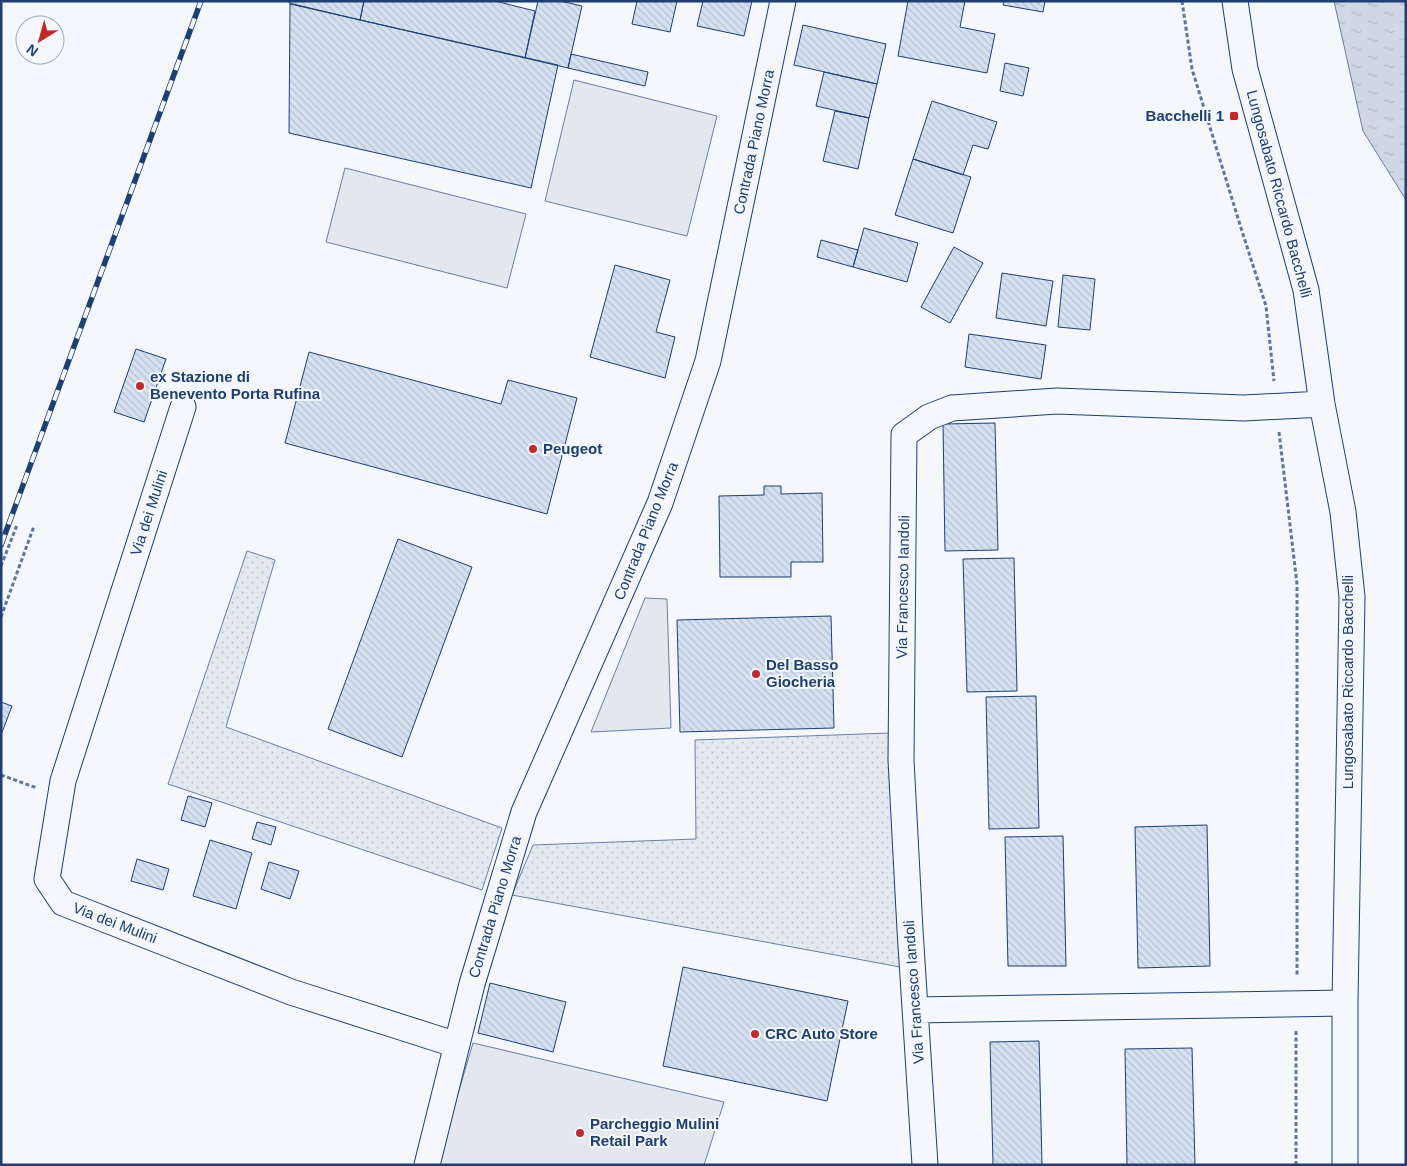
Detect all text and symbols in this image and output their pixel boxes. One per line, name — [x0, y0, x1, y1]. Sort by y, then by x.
north arrow — [15, 15, 65, 65]
text: N — [23, 41, 41, 60]
street label: Contrada Piano Morra — [730, 67, 777, 216]
street label: Lungosabato Riccardo Bacchelli — [1244, 88, 1315, 300]
place label: Bacchelli 1 — [1146, 107, 1224, 124]
marker: Bacchelli 1 — [1228, 110, 1240, 122]
place label: ex Stazione di Benevento Porta Rufina — [150, 368, 321, 402]
marker: ex Stazione di Benevento Porta Rufina — [134, 380, 146, 392]
place label: Peugeot — [543, 440, 602, 457]
marker: Peugeot — [527, 443, 539, 455]
street label: Contrada Piano Morra — [610, 459, 681, 602]
street label: Via dei Mulini — [127, 468, 170, 558]
street label: Via Francesco Iandoli — [893, 515, 912, 659]
street label: Lungosabato Riccardo Bacchelli — [1339, 575, 1356, 789]
place label: Del Basso Giocheria — [766, 656, 839, 690]
marker: Del Basso Giocheria — [750, 668, 762, 680]
street label: Contrada Piano Morra — [465, 833, 524, 980]
street label: Via dei Mulini — [71, 899, 160, 946]
street label: Via Francesco Iandoli — [900, 920, 927, 1064]
place label: CRC Auto Store — [765, 1025, 878, 1042]
marker: CRC Auto Store — [749, 1028, 761, 1040]
place label: Parcheggio Mulini Retail Park — [590, 1115, 719, 1149]
marker: Parcheggio Mulini Retail Park — [574, 1127, 586, 1139]

